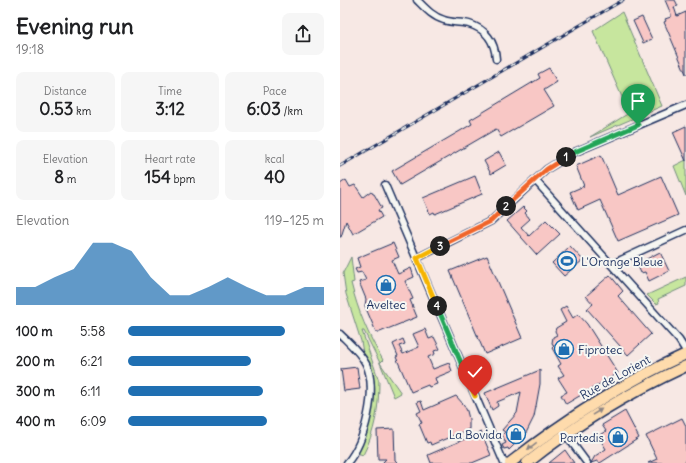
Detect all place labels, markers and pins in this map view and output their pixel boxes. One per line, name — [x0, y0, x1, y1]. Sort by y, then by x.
pin — [621, 84, 655, 125]
pin: 1 — [556, 147, 576, 167]
pin: 2 — [496, 196, 516, 216]
pin: 3 — [430, 236, 450, 256]
sports icon: L'Orange Bleue — [556, 250, 578, 272]
place label: L'Orange Bleue — [581, 254, 663, 269]
shop icon: Aveltec — [375, 274, 397, 296]
pin: 4 — [427, 296, 447, 316]
place label: Aveltec — [366, 297, 406, 312]
shop icon: Fiprotec — [553, 338, 575, 360]
place label: Fiprotec — [578, 342, 622, 357]
pin — [458, 355, 492, 396]
shop icon: La Bovida — [505, 423, 527, 445]
shop icon: Partedis — [607, 426, 629, 448]
place label: La Bovida — [449, 427, 502, 442]
place label: Partedis — [560, 430, 604, 445]

